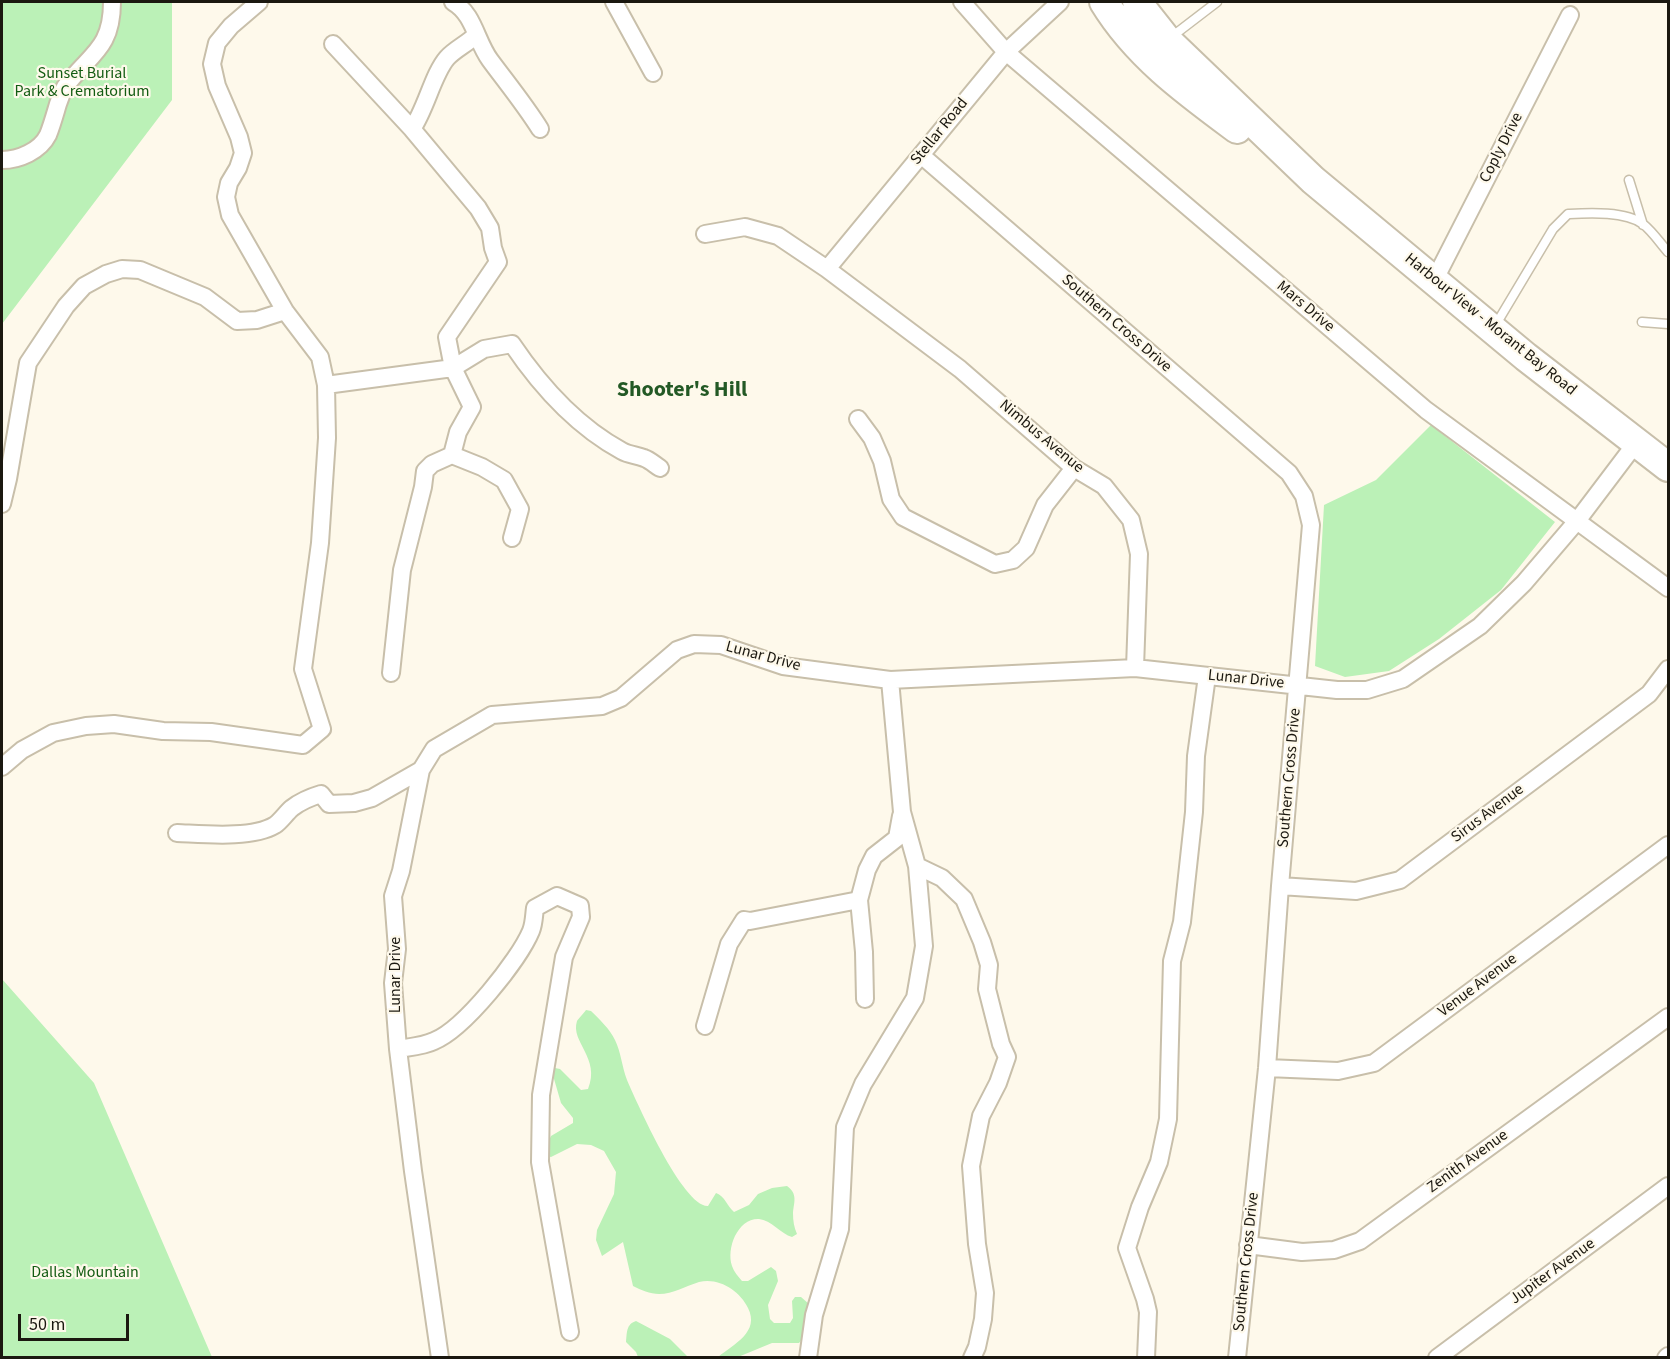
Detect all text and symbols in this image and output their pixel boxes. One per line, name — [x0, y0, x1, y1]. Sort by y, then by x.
park label: Sunset Burial Park & Crematorium — [15, 64, 149, 102]
street label: Stellar Road — [907, 95, 973, 169]
street label: Coply Drive — [1476, 110, 1528, 186]
street label: Harbour View - Morant Bay Road — [1400, 250, 1580, 400]
street label: Southern Cross Drive — [1057, 271, 1175, 377]
street label: Mars Drive — [1272, 277, 1338, 337]
district label: Shooter's Hill — [617, 378, 747, 404]
street label: Nimbus Avenue — [995, 396, 1087, 478]
street label: Lunar Drive — [724, 638, 802, 676]
street label: Lunar Drive — [1207, 666, 1285, 694]
street label: Southern Cross Drive — [1274, 707, 1306, 849]
street label: Sirus Avenue — [1448, 780, 1528, 848]
street label: Lunar Drive — [386, 937, 406, 1013]
street label: Venue Avenue — [1435, 950, 1521, 1022]
street label: Zenith Avenue — [1424, 1126, 1512, 1198]
street label: Southern Cross Drive — [1230, 1191, 1264, 1333]
street label: Jupiter Avenue — [1507, 1235, 1599, 1309]
park label: Dallas Mountain — [31, 1263, 139, 1283]
scale bar — [21, 1302, 132, 1340]
text: 50 m — [29, 1312, 65, 1337]

